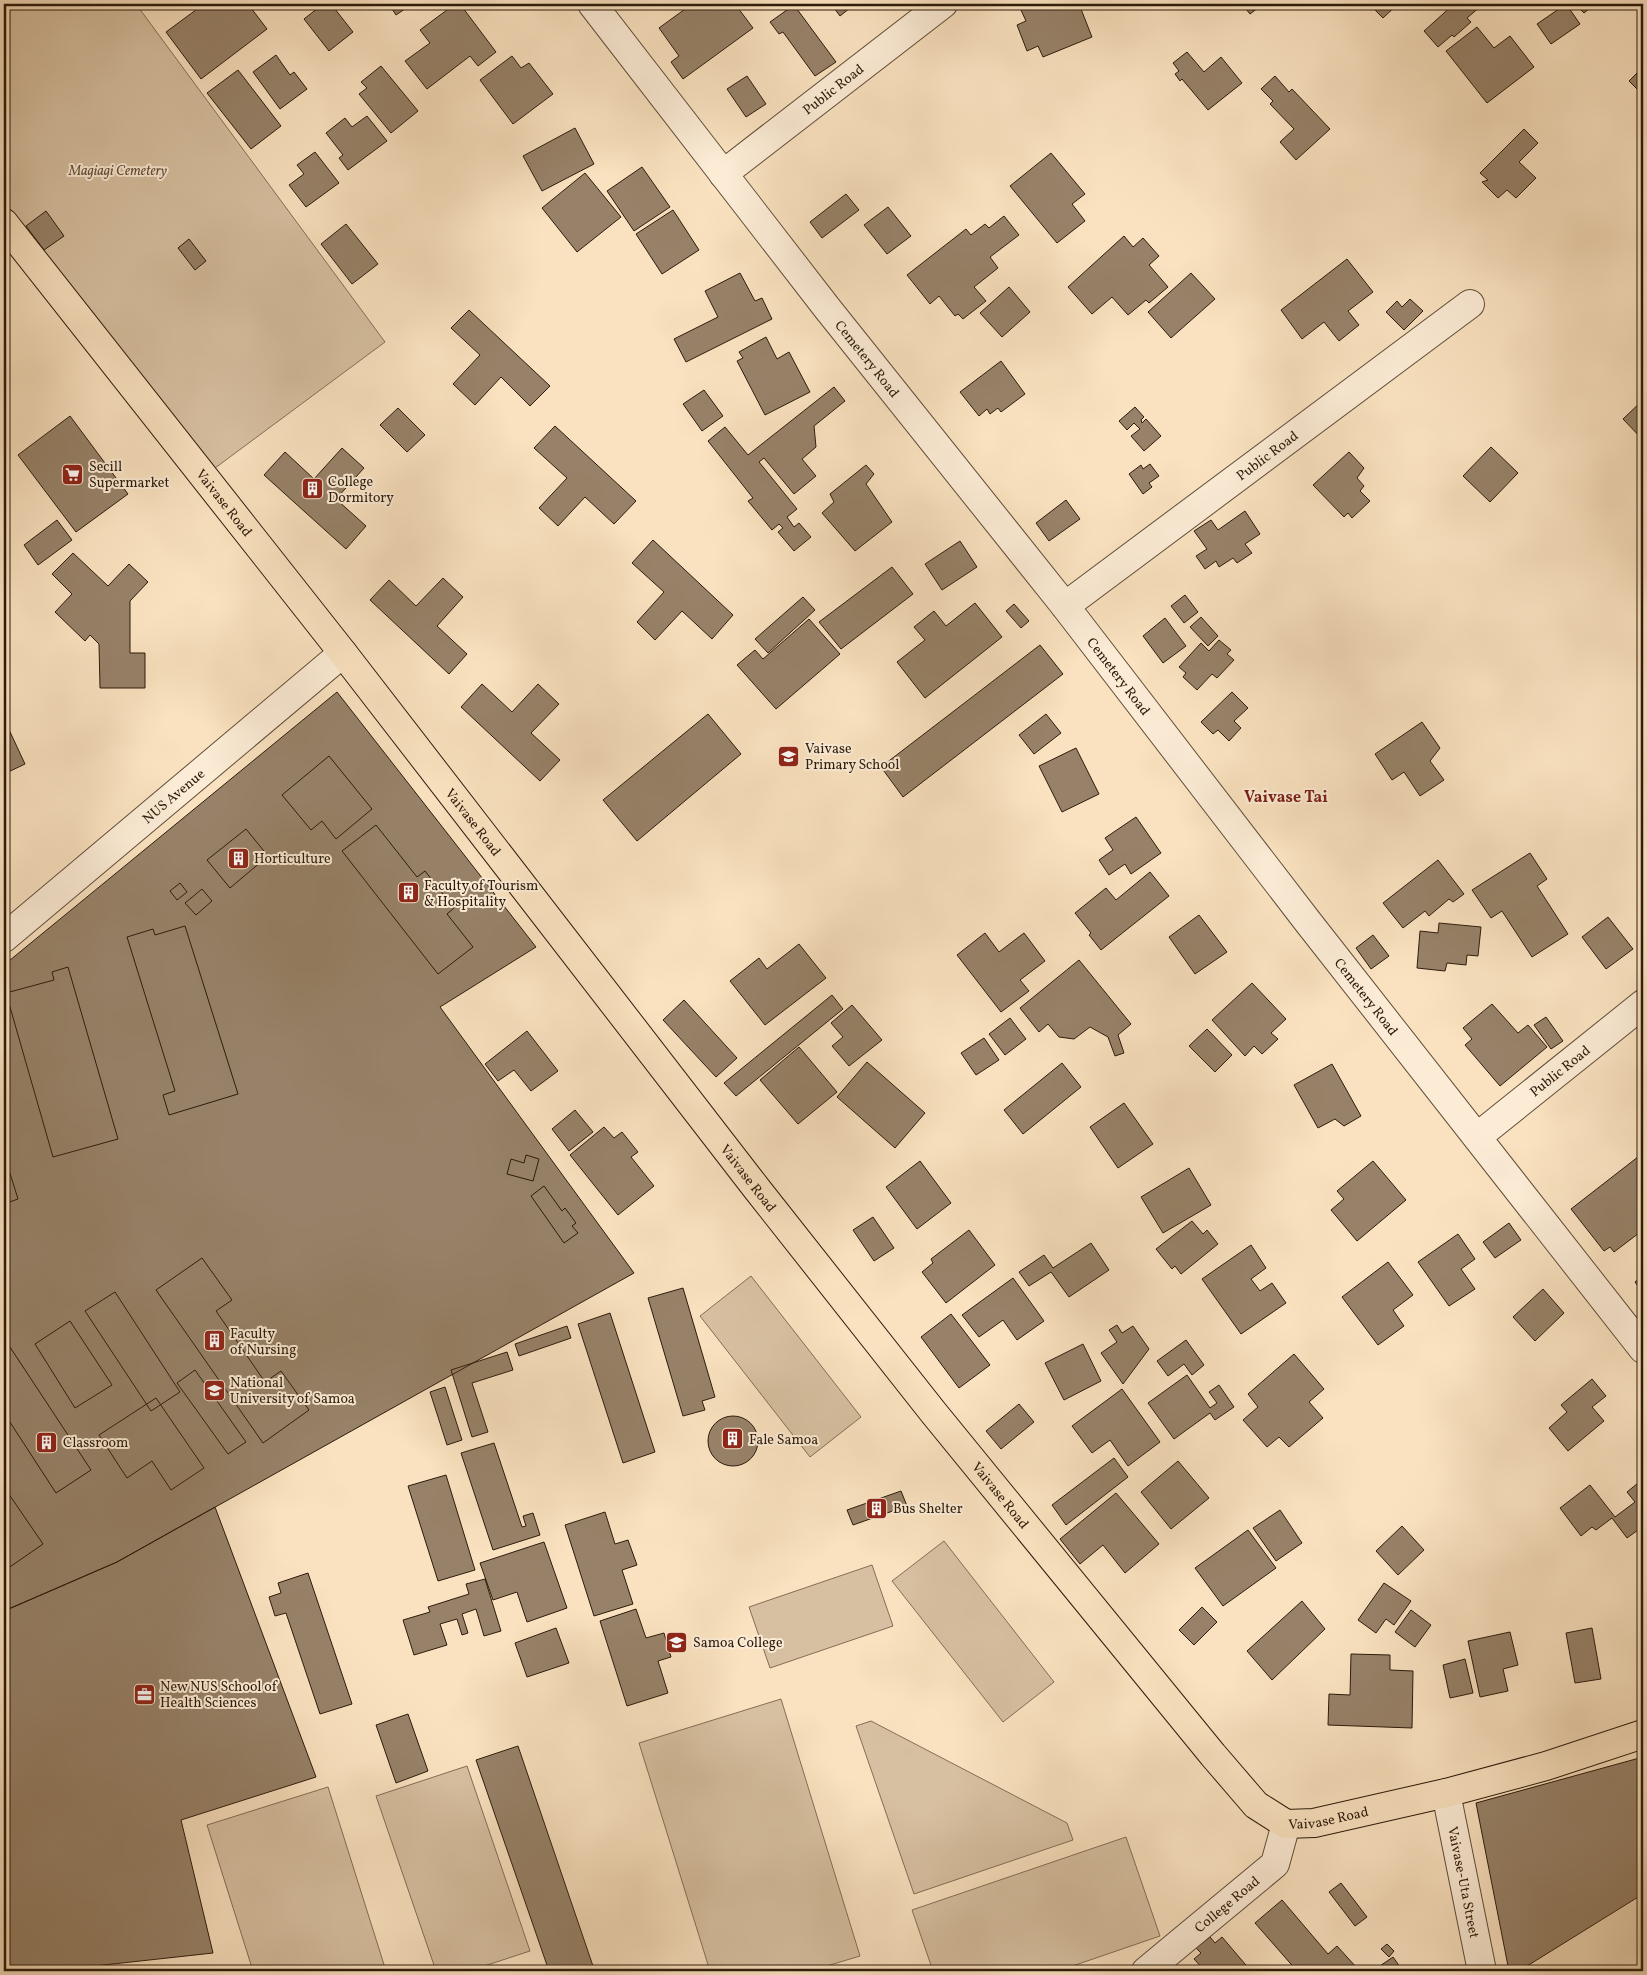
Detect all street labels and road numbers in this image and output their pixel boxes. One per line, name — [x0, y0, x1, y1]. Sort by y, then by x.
street label: Public Road — [799, 60, 869, 120]
street label: Cemetery Road — [830, 317, 903, 402]
street label: Public Road — [1233, 427, 1303, 486]
street label: Vaivase Road — [191, 466, 256, 541]
street label: Cemetery Road — [1082, 634, 1154, 720]
street label: NUS Avenue — [139, 765, 210, 829]
street label: Vaivase Road — [440, 785, 505, 861]
street label: Cemetery Road — [1329, 955, 1402, 1040]
street label: Public Road — [1526, 1042, 1595, 1102]
street label: Vaivase Road — [715, 1141, 780, 1217]
street label: Vaivase Road — [967, 1459, 1033, 1533]
street label: Vaivase Road — [1288, 1803, 1371, 1835]
street label: Vaivase-Uta Street — [1442, 1825, 1483, 1940]
street label: College Road — [1191, 1872, 1265, 1938]

